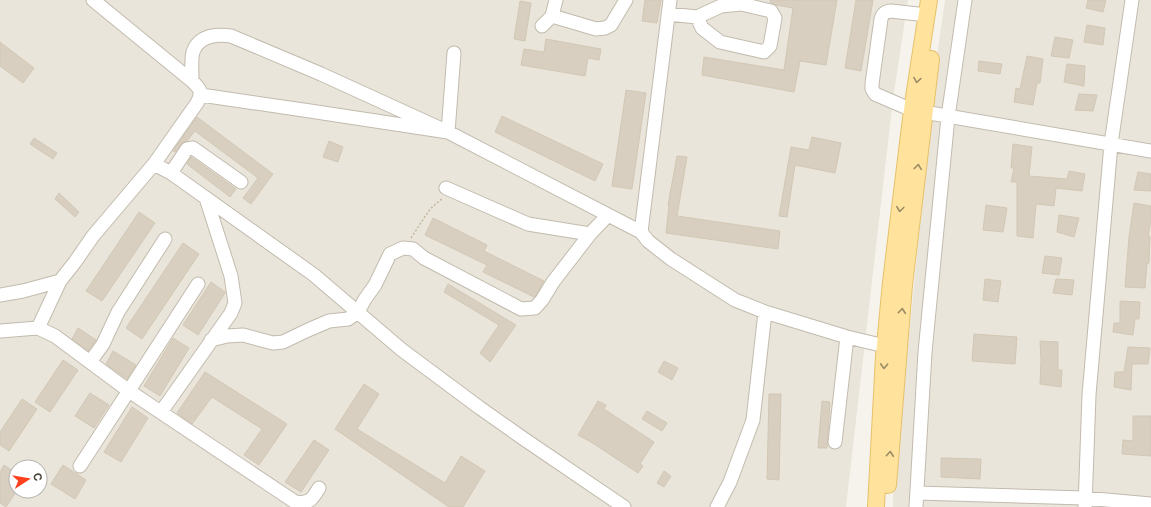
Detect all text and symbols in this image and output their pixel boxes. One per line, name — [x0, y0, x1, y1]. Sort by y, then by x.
one-way arrow — [913, 77, 922, 83]
one-way arrow — [913, 164, 922, 171]
one-way arrow — [896, 206, 905, 212]
one-way arrow — [898, 308, 907, 314]
one-way arrow — [879, 363, 888, 369]
one-way arrow — [886, 451, 895, 457]
north arrow — [8, 459, 48, 499]
text: С — [30, 471, 45, 482]

